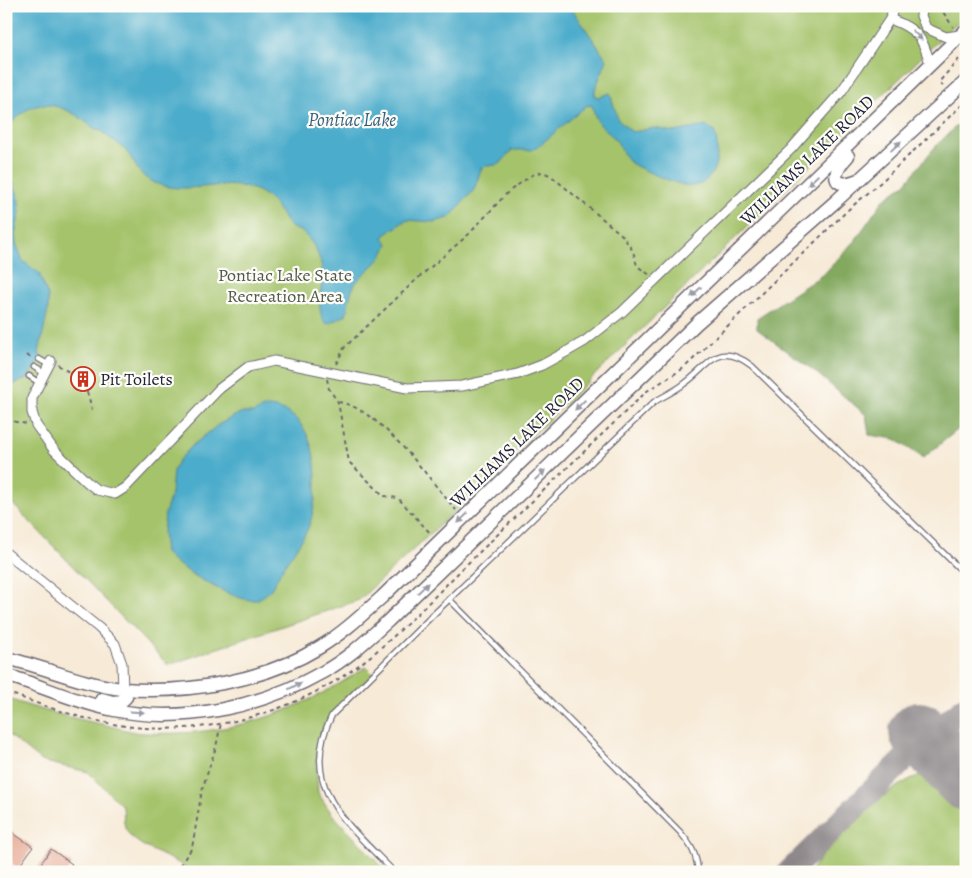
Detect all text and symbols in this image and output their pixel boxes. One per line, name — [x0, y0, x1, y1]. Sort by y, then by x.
one-way arrow — [911, 29, 923, 41]
street label: WILLIAMS LAKE ROAD — [734, 90, 879, 231]
water label: Pontiac Lake — [308, 107, 396, 133]
one-way arrow — [890, 140, 903, 151]
one-way arrow — [807, 173, 819, 185]
park label: Pontiac Lake State Recreation Area — [218, 263, 352, 308]
one-way arrow — [691, 286, 703, 298]
building icon: Pit Toilets — [70, 366, 96, 392]
place label: Pit Toilets — [100, 367, 173, 391]
street label: WILLIAMS LAKE ROAD — [444, 372, 589, 513]
one-way arrow — [574, 399, 586, 411]
one-way arrow — [533, 469, 545, 481]
one-way arrow — [457, 512, 469, 524]
one-way arrow — [417, 582, 429, 594]
one-way arrow — [288, 682, 302, 690]
one-way arrow — [129, 708, 145, 716]

